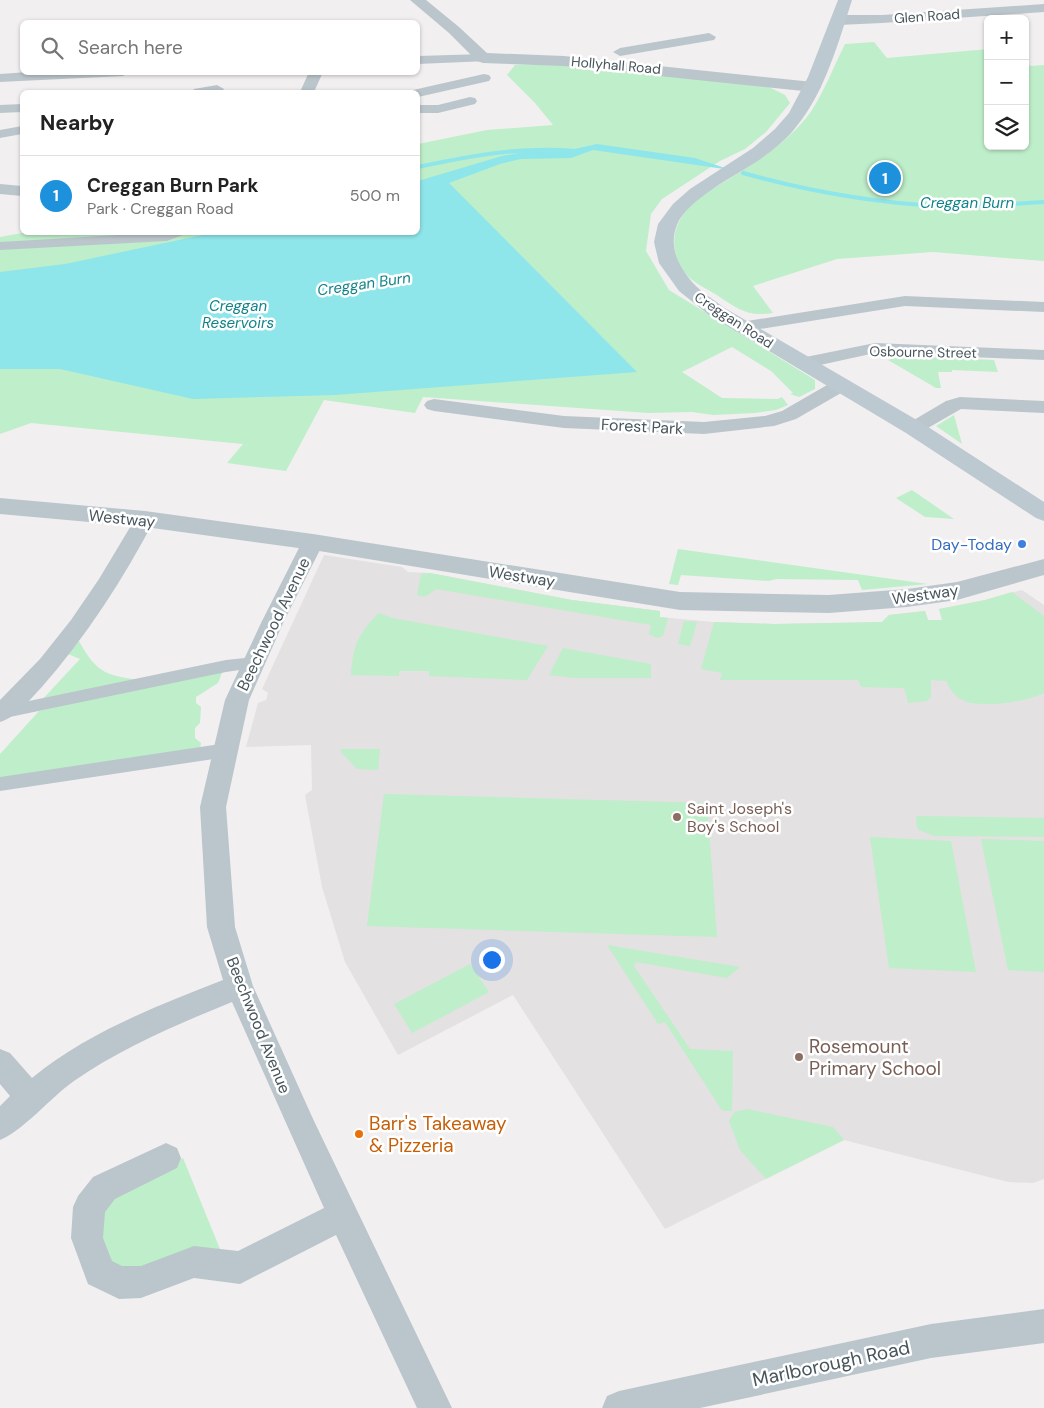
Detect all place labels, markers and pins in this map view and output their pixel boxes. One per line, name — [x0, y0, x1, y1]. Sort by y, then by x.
pin: 1 — [869, 159, 901, 197]
place label: Day-Today — [931, 534, 1012, 555]
marker: Day-Today — [1016, 538, 1028, 550]
place label: Saint Joseph's Boy's School — [687, 798, 792, 837]
marker: Saint Joseph's Boy's School — [671, 811, 683, 823]
place label: Rosemount Primary School — [809, 1034, 941, 1081]
marker: Rosemount Primary School — [793, 1051, 805, 1063]
place label: Barr's Takeaway & Pizzeria — [369, 1111, 507, 1158]
marker: Barr's Takeaway & Pizzeria — [353, 1128, 365, 1140]

